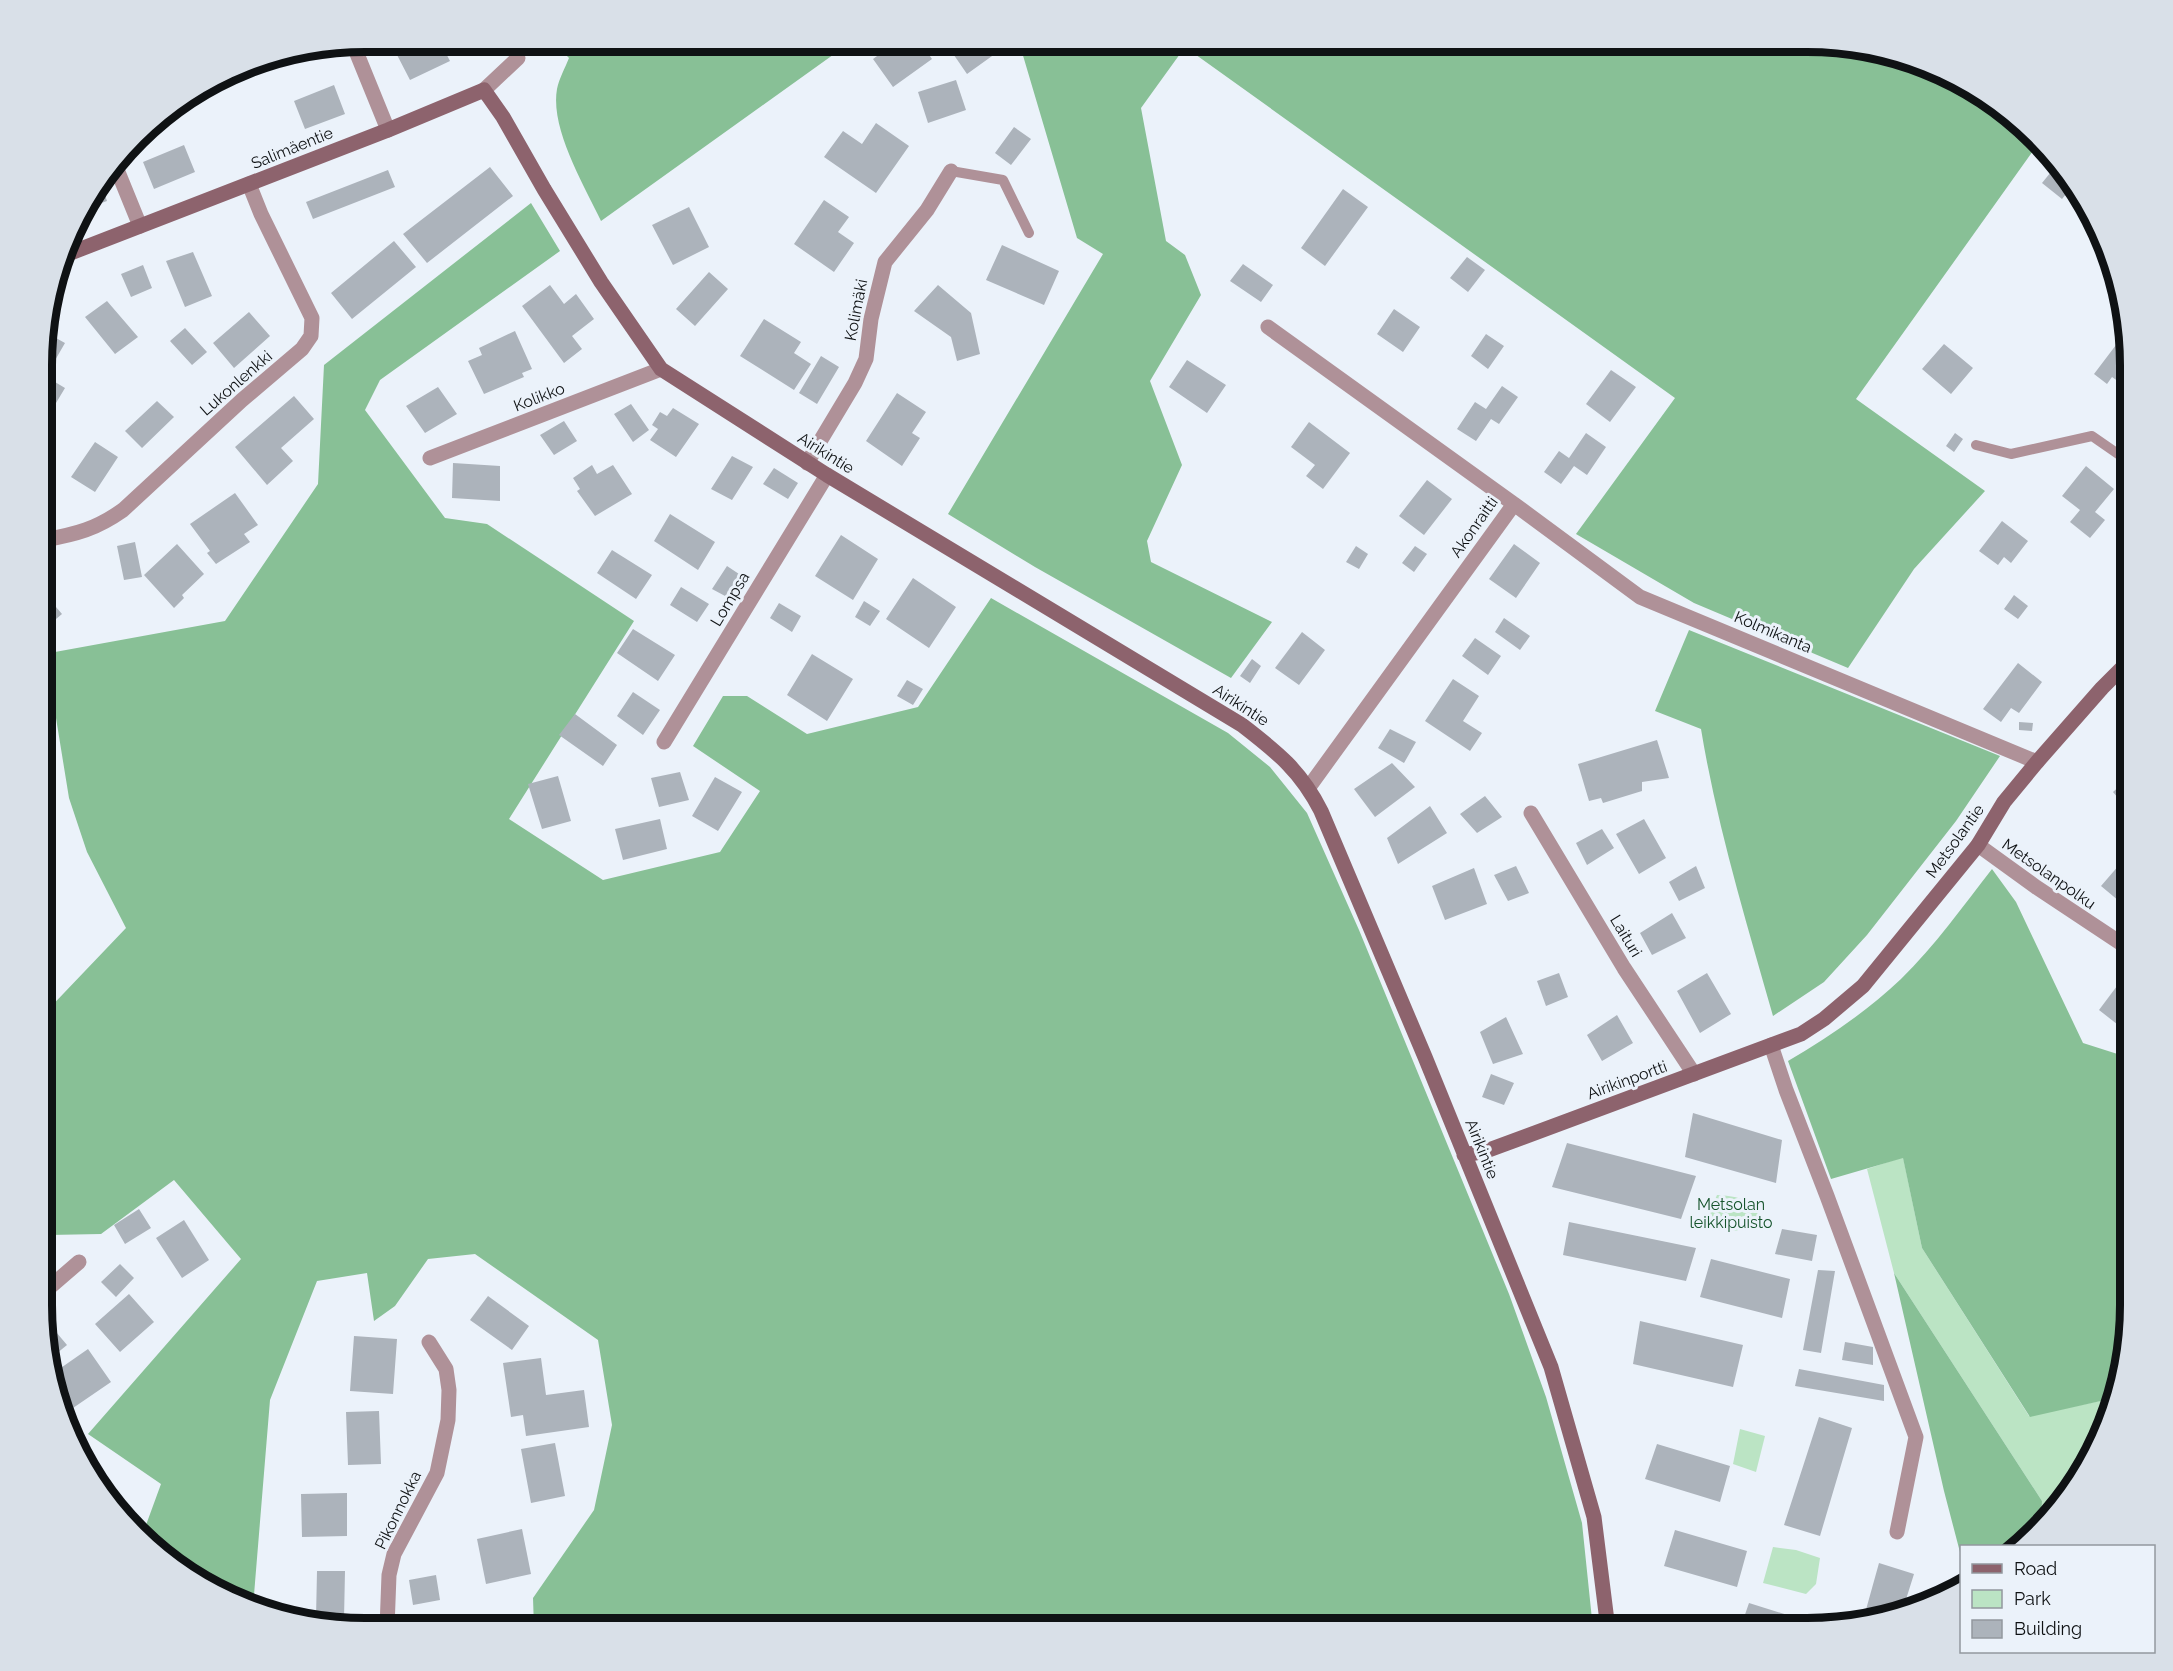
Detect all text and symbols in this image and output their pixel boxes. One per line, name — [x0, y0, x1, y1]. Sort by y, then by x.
street label: Salimäentie — [248, 123, 336, 173]
street label: Kolimäki — [841, 277, 871, 343]
street label: Lukonlenkki — [196, 347, 276, 419]
street label: Kolikko — [511, 379, 567, 415]
street label: Airikintie — [794, 428, 858, 478]
street label: Akonraitti — [1446, 493, 1502, 561]
street label: Lompsa — [706, 569, 754, 629]
street label: Kolmikanta — [1731, 607, 1815, 657]
street label: Airikintie — [1209, 680, 1273, 730]
street label: Metsolantie — [1922, 800, 1988, 882]
street label: Metsolanpolku — [1999, 835, 2099, 913]
street label: Laituri — [1606, 912, 1646, 960]
street label: Airikinportti — [1584, 1057, 1670, 1103]
street label: Airikintie — [1461, 1116, 1503, 1182]
park label: Metsolan leikkipuisto — [1689, 1195, 1773, 1232]
street label: Pikonnokka — [371, 1468, 425, 1552]
legend — [1960, 1545, 2155, 1653]
text: Road — [2014, 1558, 2057, 1579]
text: Park — [2014, 1588, 2051, 1609]
text: Building — [2014, 1618, 2082, 1639]

